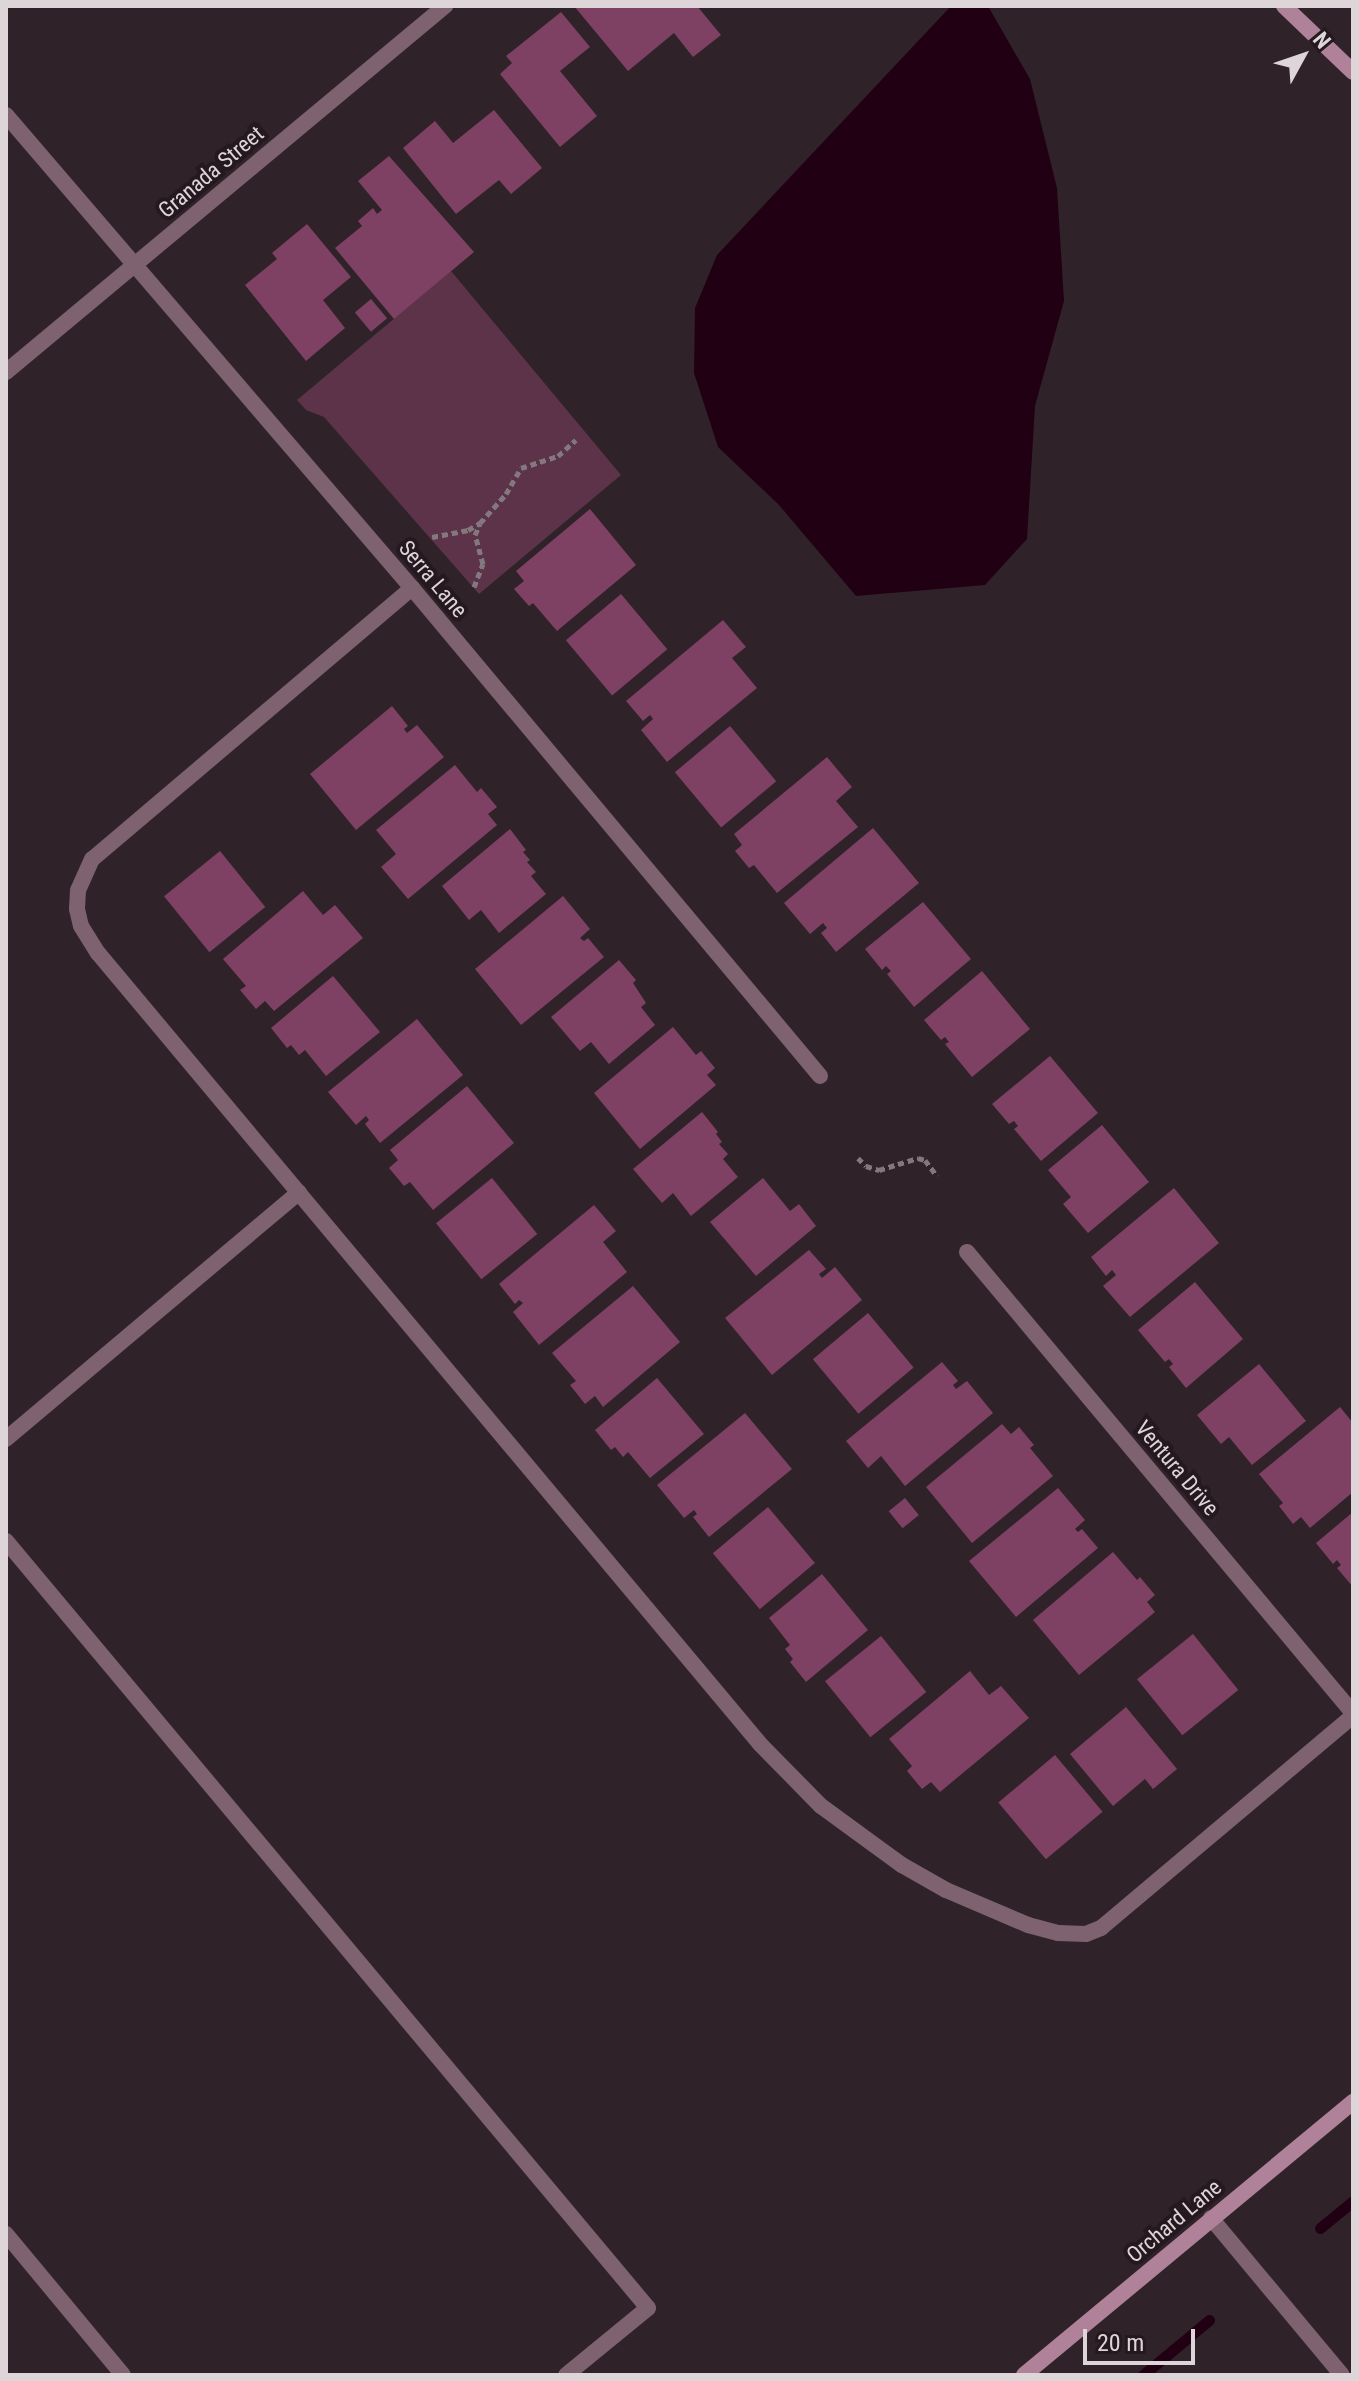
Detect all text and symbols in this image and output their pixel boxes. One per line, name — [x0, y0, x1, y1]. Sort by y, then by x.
north arrow — [1263, 16, 1343, 96]
text: N — [1308, 27, 1336, 53]
street label: Granada Street — [153, 120, 269, 224]
street label: Serra Lane — [393, 535, 473, 623]
street label: Ventura Drive — [1130, 1415, 1224, 1521]
street label: Orchard Lane — [1121, 2174, 1227, 2268]
scale bar — [1087, 2313, 1199, 2363]
text: 20 m — [1097, 2329, 1144, 2357]

